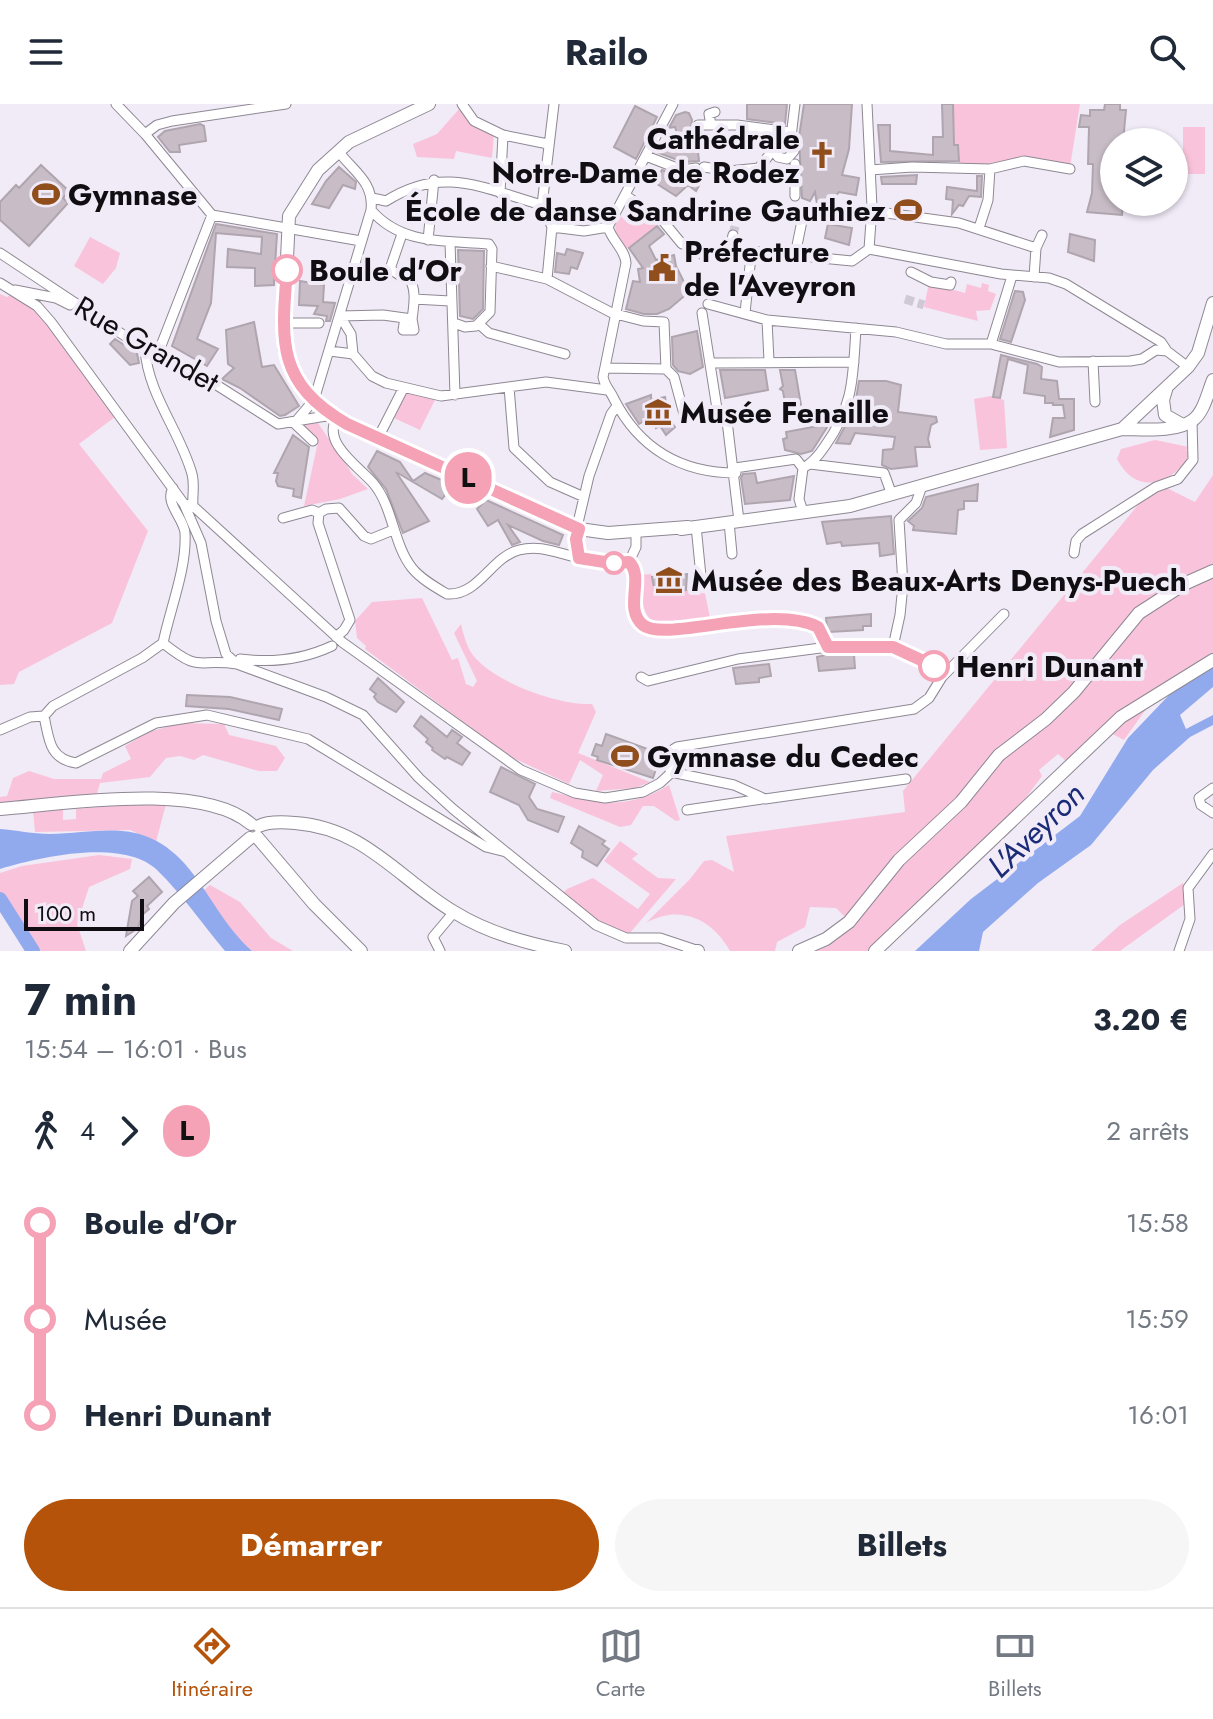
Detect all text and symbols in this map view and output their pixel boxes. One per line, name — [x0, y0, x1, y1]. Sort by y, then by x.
text: Railo — [565, 26, 648, 78]
icon: menu — [24, 30, 68, 74]
icon: search — [1145, 30, 1189, 74]
place label: Cathédrale Notre-Dame de Rodez — [492, 117, 800, 194]
map controls — [1100, 128, 1188, 216]
button: layers — [1100, 128, 1188, 216]
church icon: Cathédrale Notre-Dame de Rodez — [807, 140, 837, 170]
place label: Gymnase — [68, 173, 197, 216]
sports icon: Gymnase — [31, 179, 61, 209]
place label: École de danse Sandrine Gauthiez — [405, 189, 886, 232]
sports icon: École de danse Sandrine Gauthiez — [893, 195, 923, 225]
place label: Préfecture de l'Aveyron — [684, 230, 857, 307]
place label: Boule d'Or — [309, 249, 463, 292]
public building icon: Préfecture de l'Aveyron — [647, 253, 677, 283]
marker: Boule d'Or — [272, 255, 302, 285]
street label: Rue Grandet — [67, 285, 228, 403]
place label: Musée Fenaille — [680, 391, 889, 434]
museum icon: Musée Fenaille — [643, 397, 673, 427]
line badge: L — [442, 452, 494, 504]
text: L — [461, 457, 475, 498]
unlabelled marker — [603, 552, 625, 574]
place label: Musée des Beaux-Arts Denys-Puech — [691, 559, 1187, 602]
museum icon: Musée des Beaux-Arts Denys-Puech — [654, 565, 684, 595]
place label: Henri Dunant — [956, 645, 1144, 688]
marker: Henri Dunant — [919, 651, 949, 681]
place label: Gymnase du Cedec — [647, 735, 919, 778]
sports icon: Gymnase du Cedec — [610, 741, 640, 771]
water label: L'Aveyron — [977, 772, 1095, 888]
scale bar — [24, 895, 144, 931]
text: 100 m — [36, 897, 96, 929]
text: 7 min — [24, 968, 137, 1032]
text: 3.20 € — [1093, 998, 1189, 1041]
text: 15:54 – 16:01 · Bus — [24, 1030, 247, 1068]
icon: walk — [24, 1109, 68, 1153]
icon: forward — [107, 1109, 151, 1153]
text: L — [179, 1110, 194, 1151]
text: 4 — [80, 1112, 95, 1150]
text: 2 arrêts — [1106, 1112, 1189, 1150]
text: Boule d'Or — [84, 1202, 237, 1245]
text: 15:58 — [1126, 1204, 1189, 1242]
text: Musée — [84, 1298, 167, 1341]
text: 15:59 — [1125, 1300, 1189, 1338]
text: Henri Dunant — [84, 1394, 271, 1437]
text: 16:01 — [1127, 1396, 1189, 1434]
button: Démarrer — [24, 1499, 599, 1591]
button: Billets — [615, 1499, 1189, 1591]
tab: Itinéraire — [171, 1624, 253, 1704]
tab: Carte — [596, 1624, 645, 1704]
tab: Billets — [988, 1624, 1042, 1704]

